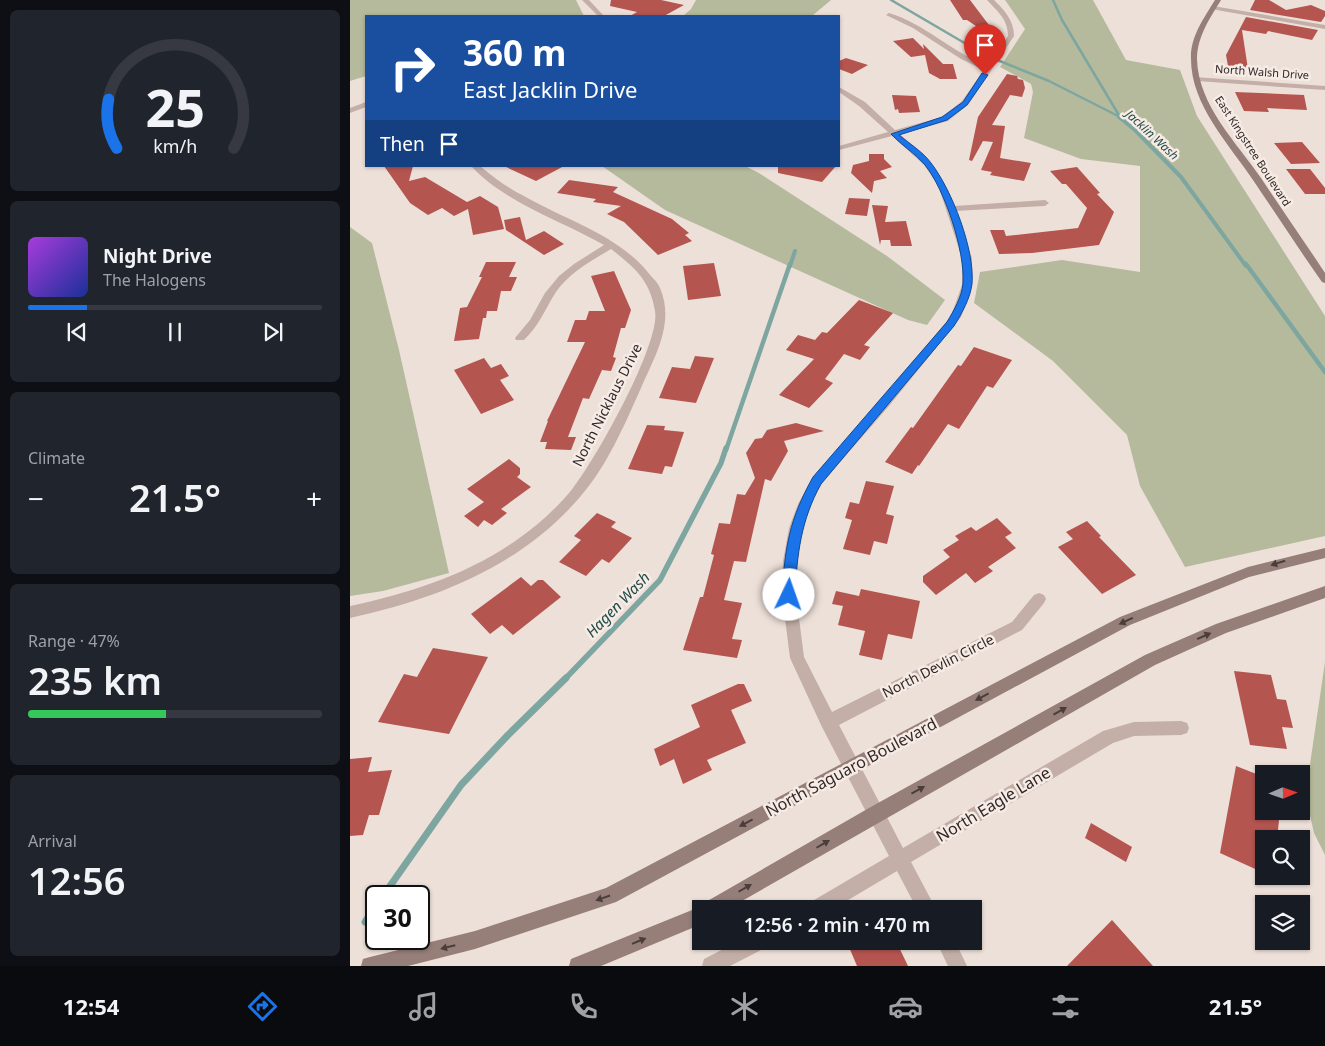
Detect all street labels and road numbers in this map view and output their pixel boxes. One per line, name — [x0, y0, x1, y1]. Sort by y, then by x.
street label: North Walsh Drive — [1214, 61, 1310, 82]
street label: East Kingstree Boulevard — [1212, 93, 1295, 209]
street label: North Nicklaus Drive — [567, 340, 646, 470]
street label: North Devlin Circle — [879, 629, 997, 702]
street label: North Saguaro Boulevard — [762, 712, 940, 822]
street label: North Eagle Lane — [932, 761, 1054, 847]

